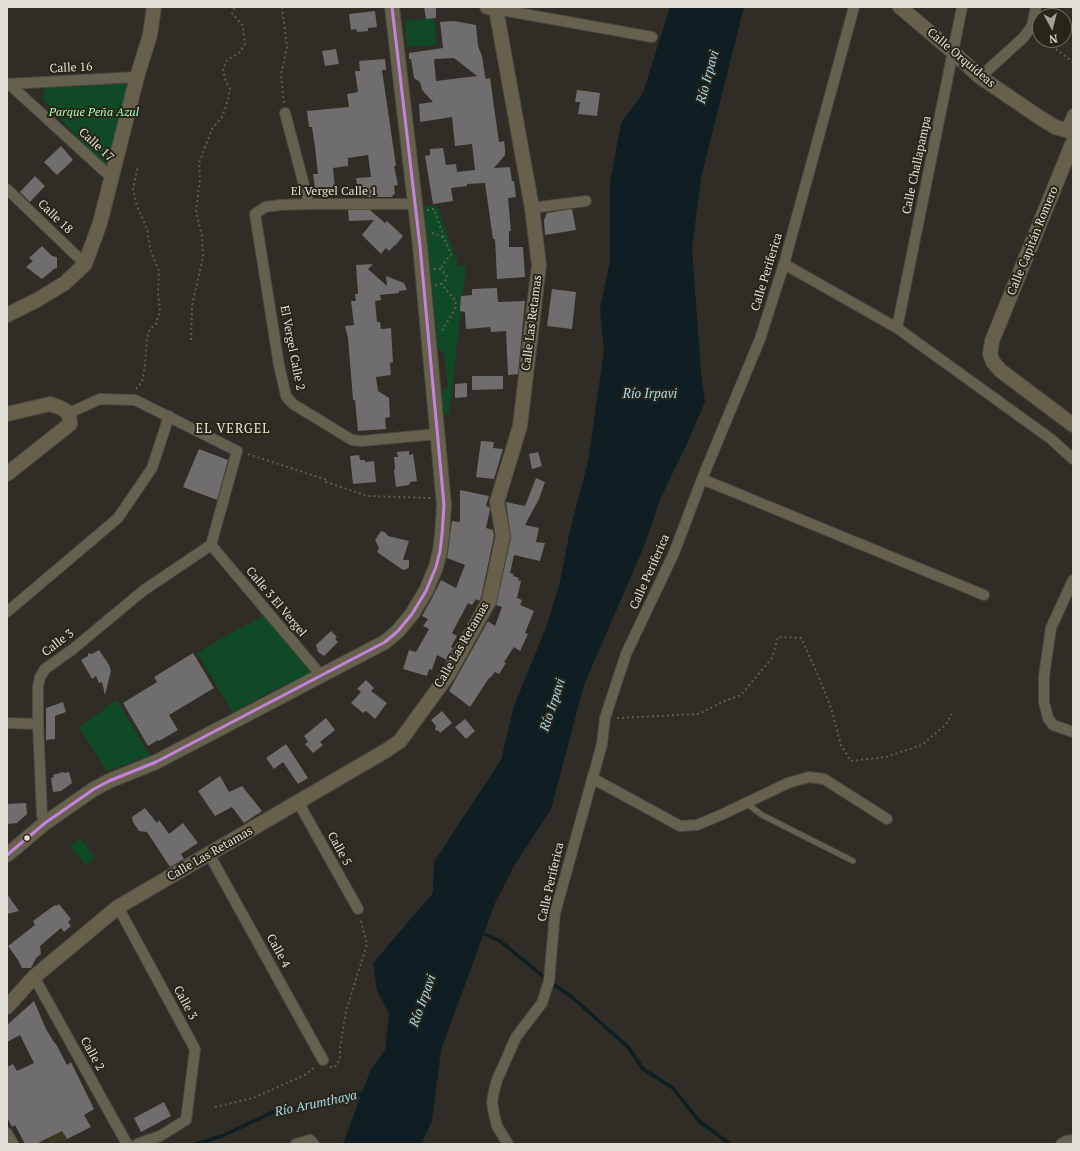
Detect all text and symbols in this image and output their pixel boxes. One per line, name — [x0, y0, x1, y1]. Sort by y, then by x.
north arrow — [1032, 8, 1072, 48]
street label: Calle Orquídeas — [924, 25, 998, 91]
text: N — [1048, 31, 1058, 46]
water label: Río Irpavi — [693, 49, 723, 105]
street label: Calle 16 — [49, 60, 93, 76]
park label: Parque Peña Azul — [49, 106, 139, 120]
street label: Calle Challapampa — [900, 115, 934, 215]
street label: Calle 17 — [75, 125, 117, 165]
street label: Calle Capitán Romero — [1005, 184, 1061, 298]
street label: El Vergel Calle 1 — [291, 185, 377, 199]
street label: Calle 18 — [35, 197, 75, 237]
street label: Calle Periferica — [748, 231, 786, 313]
street label: Calle Las Retamas — [519, 274, 545, 372]
street label: El Vergel Calle 2 — [277, 304, 307, 392]
water label: Río Irpavi — [623, 386, 677, 402]
district label: EL VERGEL — [196, 421, 270, 437]
street label: Calle Periferica — [627, 532, 673, 612]
street label: Calle 3 El Vergel — [243, 564, 309, 640]
street label: Calle Las Retamas — [432, 600, 492, 690]
street label: Calle 3 — [39, 626, 77, 660]
water label: Río Irpavi — [537, 677, 569, 733]
street label: Calle Las Retamas — [165, 824, 255, 884]
street label: Calle 5 — [324, 830, 354, 868]
unlabelled marker — [22, 833, 32, 843]
street label: Calle Periferica — [535, 841, 567, 923]
street label: Calle 4 — [263, 932, 293, 970]
water label: Río Irpavi — [406, 973, 440, 1029]
street label: Calle 3 — [170, 984, 200, 1022]
street label: Calle 2 — [77, 1035, 107, 1073]
water label: Río Arumthaya — [273, 1088, 359, 1120]

